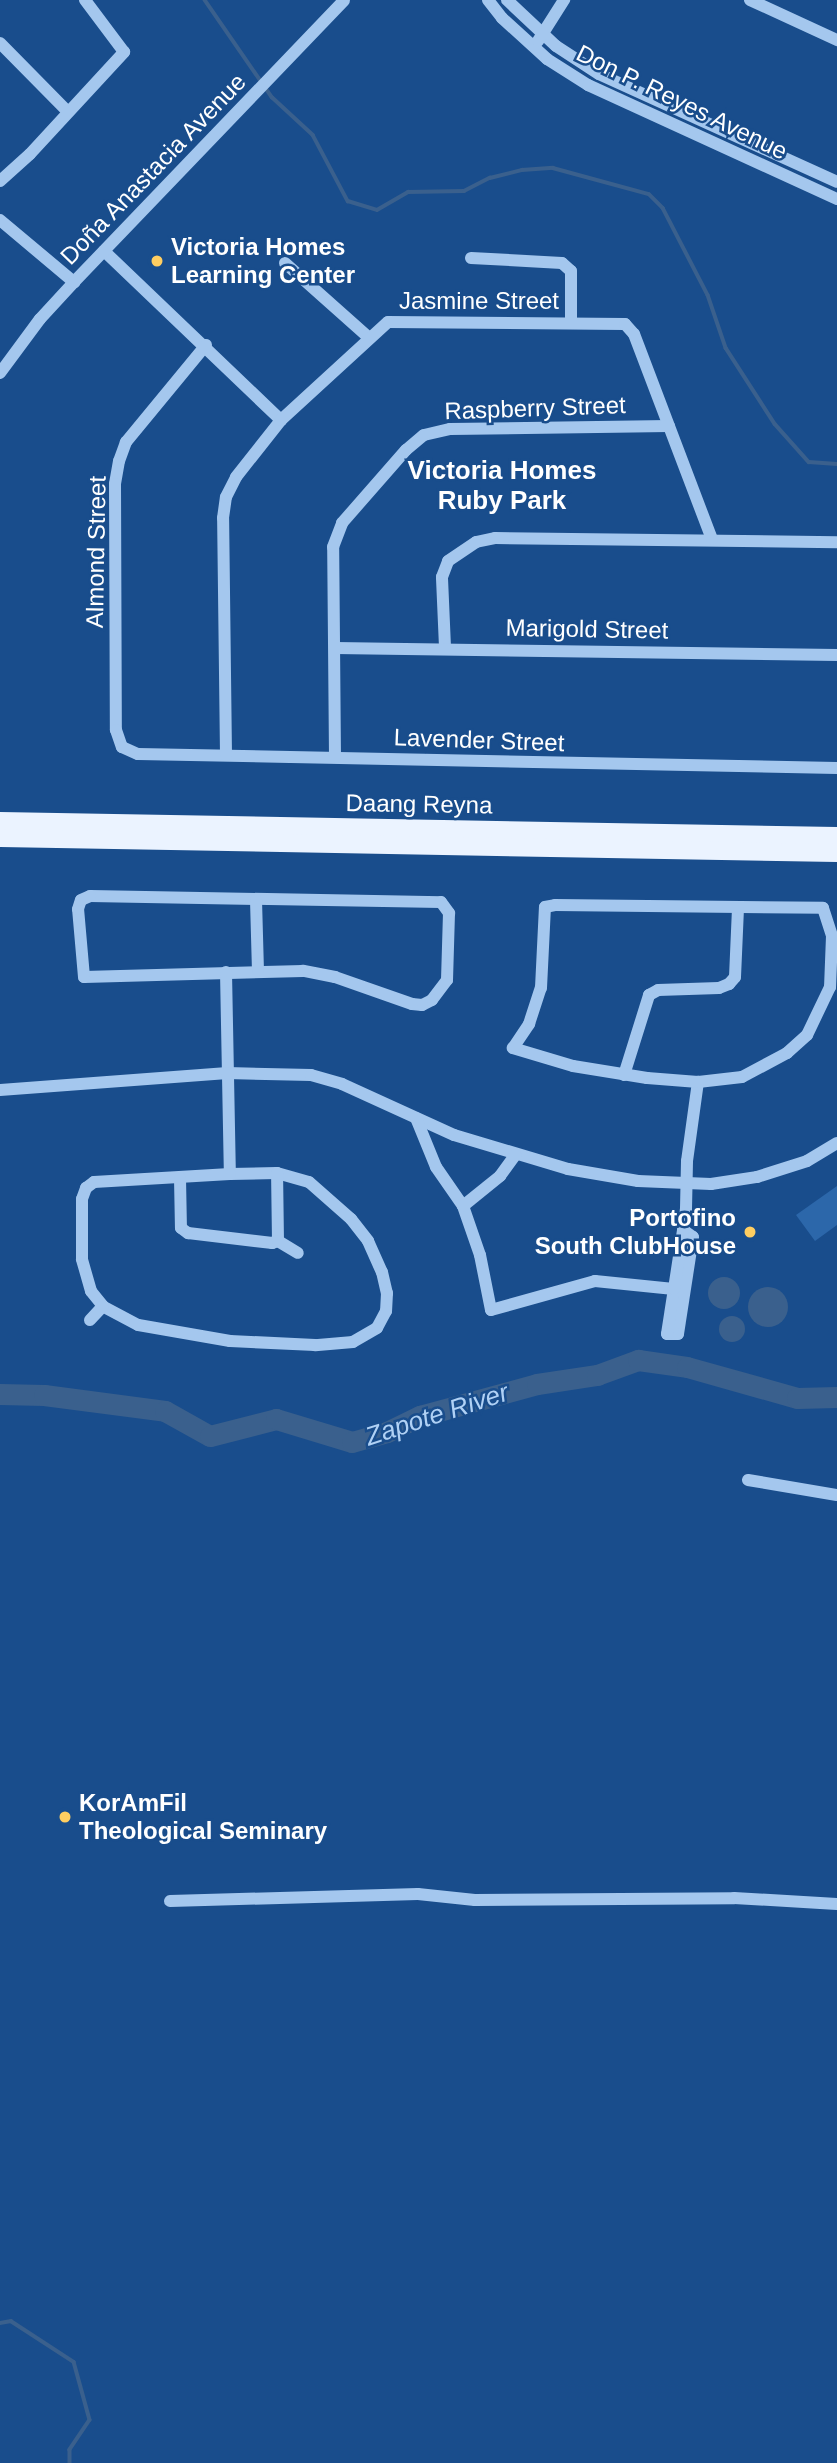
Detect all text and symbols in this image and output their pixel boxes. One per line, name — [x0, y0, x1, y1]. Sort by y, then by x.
street label: Don P. Reyes Avenue — [571, 38, 793, 166]
street label: Doña Anastacia Avenue — [53, 67, 253, 271]
place label: Victoria Homes Learning Center — [171, 233, 355, 289]
marker: Victoria Homes Learning Center — [149, 253, 165, 269]
street label: Jasmine Street — [399, 287, 559, 315]
street label: Raspberry Street — [444, 390, 626, 426]
district label: Victoria Homes Ruby Park — [408, 455, 596, 516]
street label: Almond Street — [80, 476, 112, 628]
street label: Marigold Street — [505, 613, 669, 645]
street label: Lavender Street — [393, 723, 565, 757]
street label: Daang Reyna — [345, 788, 493, 820]
place label: Portofino South ClubHouse — [535, 1204, 736, 1260]
marker: Portofino South ClubHouse — [742, 1224, 758, 1240]
water label: Zapote River — [361, 1377, 513, 1453]
place label: KorAmFil Theological Seminary — [79, 1789, 327, 1845]
marker: KorAmFil Theological Seminary — [57, 1809, 73, 1825]

